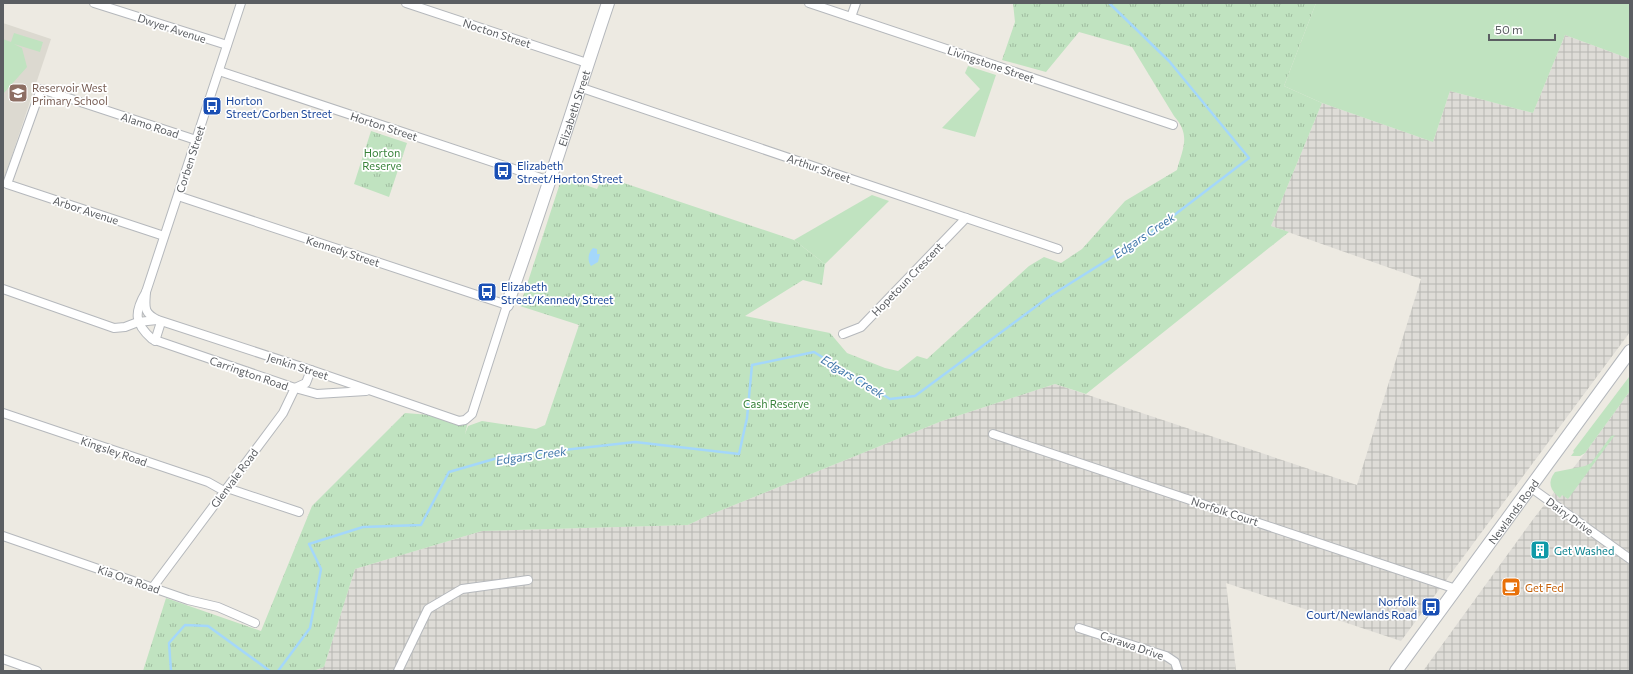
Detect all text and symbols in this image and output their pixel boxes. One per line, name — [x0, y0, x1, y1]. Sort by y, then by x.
street label: Dwyer Avenue — [136, 11, 208, 45]
street label: Nocton Street — [461, 16, 533, 50]
scale bar — [1489, 16, 1555, 42]
text: 50 m — [1495, 22, 1523, 36]
street label: Livingstone Street — [946, 43, 1037, 85]
street label: Elizabeth Street — [555, 68, 592, 148]
place label: Reservoir West Primary School — [32, 81, 108, 107]
school or university icon: Reservoir West Primary School — [7, 82, 29, 104]
place label: Horton Street/Corben Street — [226, 94, 332, 120]
bus stop icon: Horton Street/Corben Street — [201, 95, 223, 117]
street label: Horton Street — [349, 109, 420, 143]
street label: Alamo Road — [119, 110, 181, 140]
street label: Corben Street — [173, 123, 207, 194]
park label: Horton Reserve — [362, 146, 402, 172]
street label: Arthur Street — [785, 151, 853, 185]
place label: Elizabeth Street/Horton Street — [517, 159, 623, 185]
bus stop icon: Elizabeth Street/Horton Street — [492, 160, 514, 182]
street label: Arbor Avenue — [52, 193, 121, 227]
water label: Edgars Creek — [1111, 209, 1178, 261]
street label: Kennedy Street — [305, 233, 382, 269]
street label: Hopetoun Crescent — [869, 239, 946, 318]
place label: Elizabeth Street/Kennedy Street — [501, 280, 614, 306]
bus stop icon: Elizabeth Street/Kennedy Street — [476, 281, 498, 303]
street label: Jenkin Street — [265, 350, 331, 383]
water label: Edgars Creek — [819, 352, 887, 401]
street label: Carrington Road — [208, 353, 290, 393]
park label: Cash Reserve — [743, 397, 809, 410]
street label: Kingsley Road — [79, 434, 149, 468]
water label: Edgars Creek — [495, 443, 568, 467]
street label: Glenvale Road — [208, 446, 260, 510]
street label: Newlands Road — [1485, 476, 1541, 546]
street label: Norfolk Court — [1190, 494, 1261, 528]
street label: Dairy Drive — [1544, 494, 1596, 538]
building icon: Get Washed — [1529, 539, 1551, 561]
place label: Get Washed — [1554, 544, 1614, 557]
street label: Kia Ora Road — [96, 562, 162, 596]
cafe icon: Get Fed — [1500, 576, 1522, 598]
place label: Get Fed — [1525, 581, 1564, 594]
place label: Norfolk Court/Newlands Road — [1306, 595, 1417, 621]
bus stop icon: Norfolk Court/Newlands Road — [1420, 596, 1442, 618]
street label: Carawa Drive — [1099, 628, 1166, 662]

